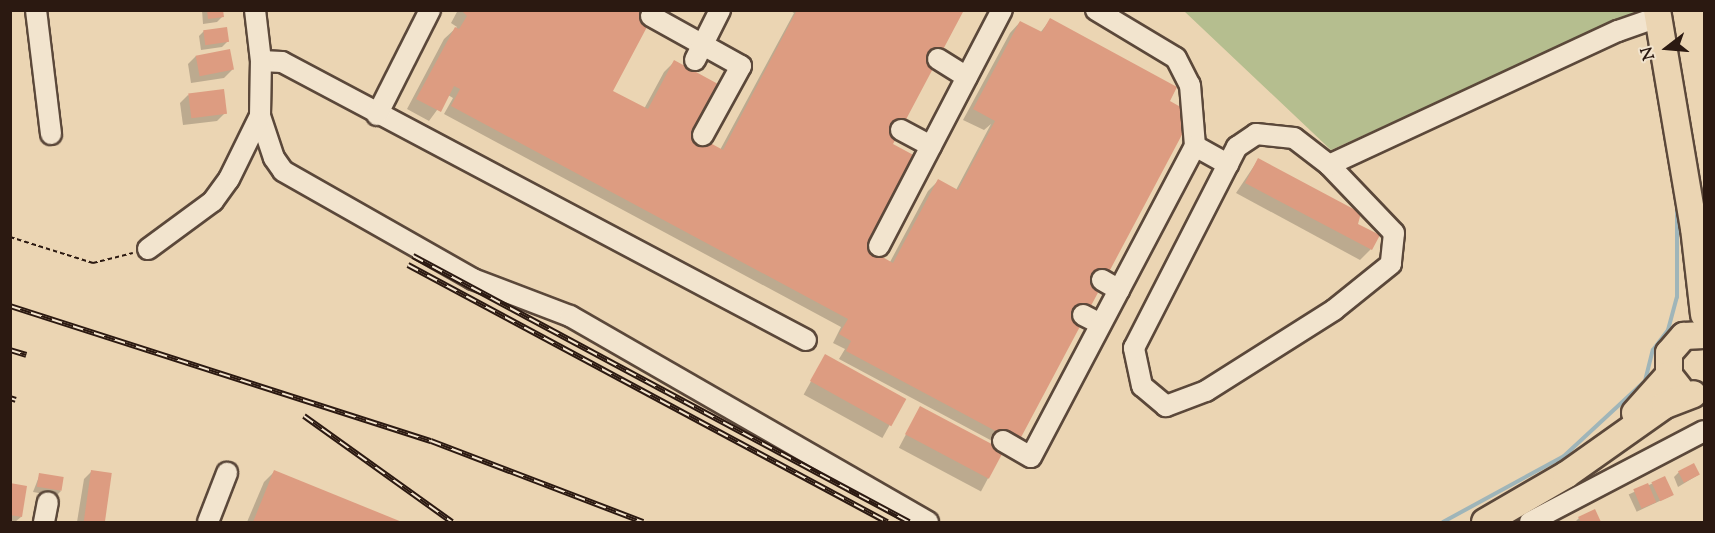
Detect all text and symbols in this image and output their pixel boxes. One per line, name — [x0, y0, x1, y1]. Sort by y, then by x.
north arrow — [1637, 18, 1697, 78]
text: N — [1636, 44, 1662, 62]

